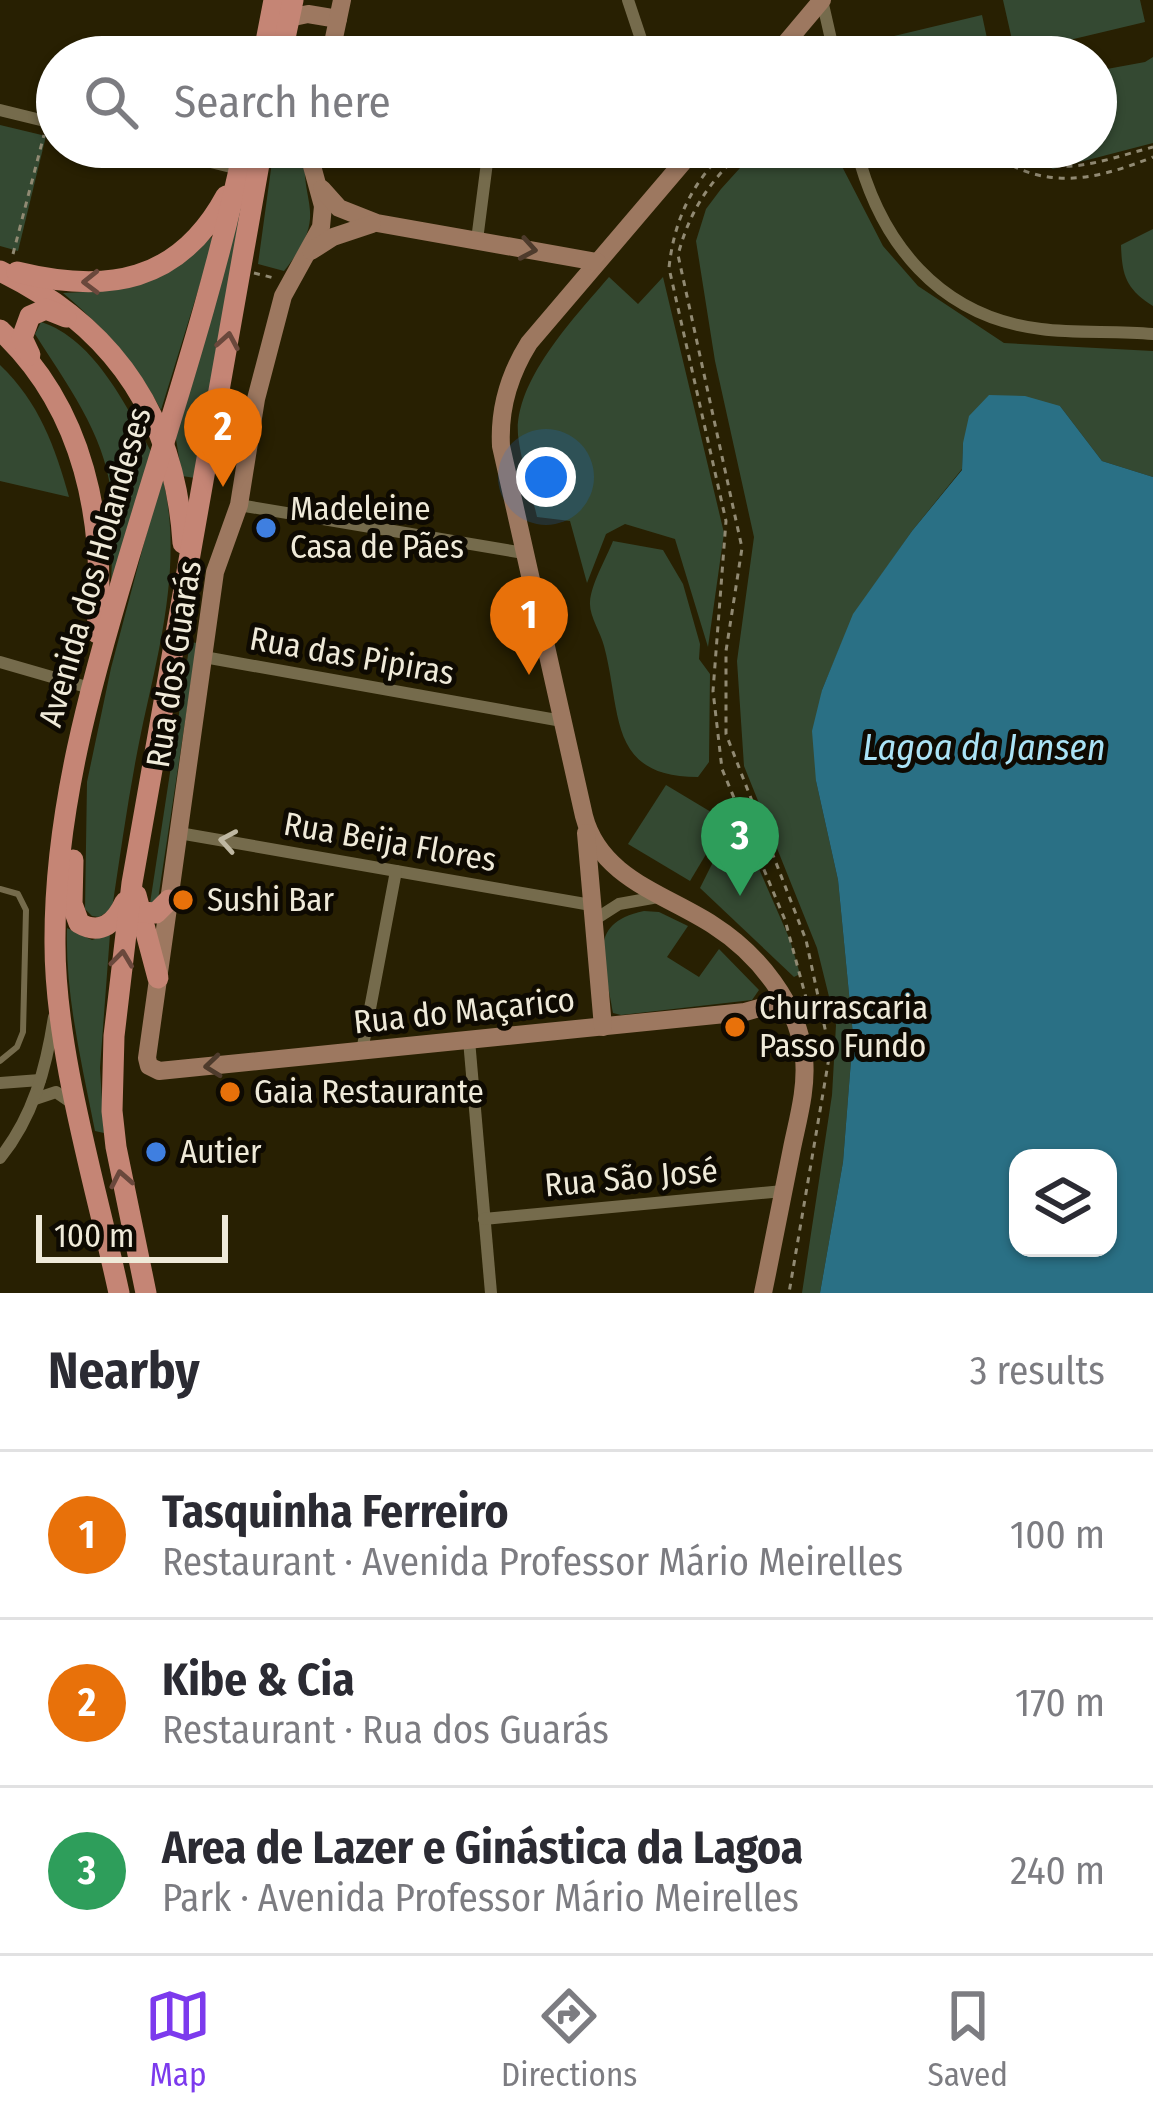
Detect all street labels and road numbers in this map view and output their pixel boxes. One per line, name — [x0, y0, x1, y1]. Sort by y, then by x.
street label: Avenida dos Holandeses — [30, 403, 160, 731]
street label: Rua dos Guarás — [138, 558, 210, 770]
street label: Rua das Pipiras — [247, 618, 457, 694]
street label: Rua Beija Flores — [281, 804, 499, 880]
street label: Rua do Maçarico — [351, 979, 577, 1043]
street label: Rua São José — [543, 1151, 719, 1205]

